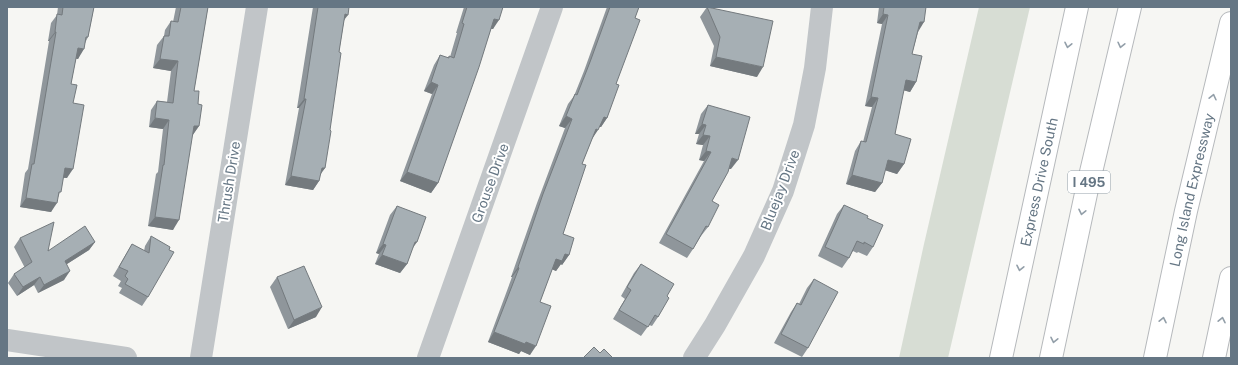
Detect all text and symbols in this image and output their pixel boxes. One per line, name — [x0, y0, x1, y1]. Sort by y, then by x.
one-way arrow — [1117, 41, 1126, 48]
one-way arrow — [1065, 42, 1073, 48]
one-way arrow — [1209, 94, 1217, 101]
street label: Long Island Expressway — [1166, 111, 1217, 268]
street label: Express Drive South — [1017, 116, 1061, 248]
street label: Thrush Drive — [215, 140, 243, 224]
street label: Grouse Drive — [468, 141, 512, 225]
street label: Bluejay Drive — [757, 147, 803, 233]
road number: I 495 — [1068, 171, 1110, 193]
one-way arrow — [1078, 209, 1086, 216]
one-way arrow — [1017, 265, 1025, 271]
one-way arrow — [1159, 317, 1167, 323]
one-way arrow — [1217, 317, 1225, 323]
one-way arrow — [1051, 336, 1059, 343]

